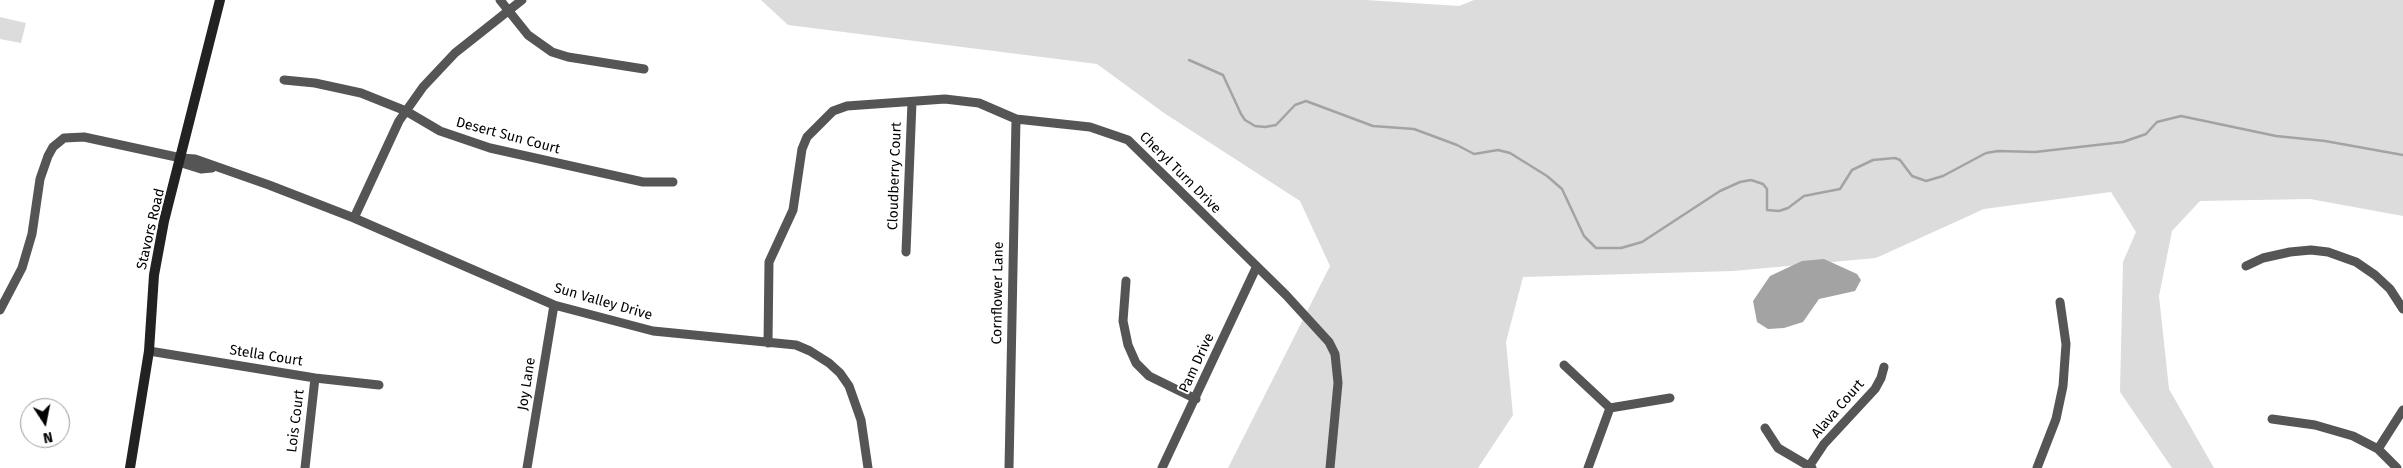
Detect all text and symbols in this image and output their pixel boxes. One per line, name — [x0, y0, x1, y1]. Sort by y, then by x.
street label: Desert Sun Court — [454, 114, 562, 158]
street label: Cloudberry Court — [885, 122, 905, 230]
street label: Cheryl Turn Drive — [1136, 129, 1224, 217]
street label: Stavors Road — [134, 187, 168, 271]
street label: Cornflower Lane — [989, 241, 1007, 345]
street label: Sun Valley Drive — [552, 280, 654, 324]
street label: Pam Drive — [1176, 331, 1218, 395]
street label: Stella Court — [228, 342, 304, 370]
street label: Joy Lane — [515, 356, 539, 412]
street label: Alava Court — [1808, 376, 1868, 442]
street label: Lois Court — [284, 389, 308, 453]
north arrow — [20, 398, 70, 448]
text: N — [42, 428, 54, 446]

